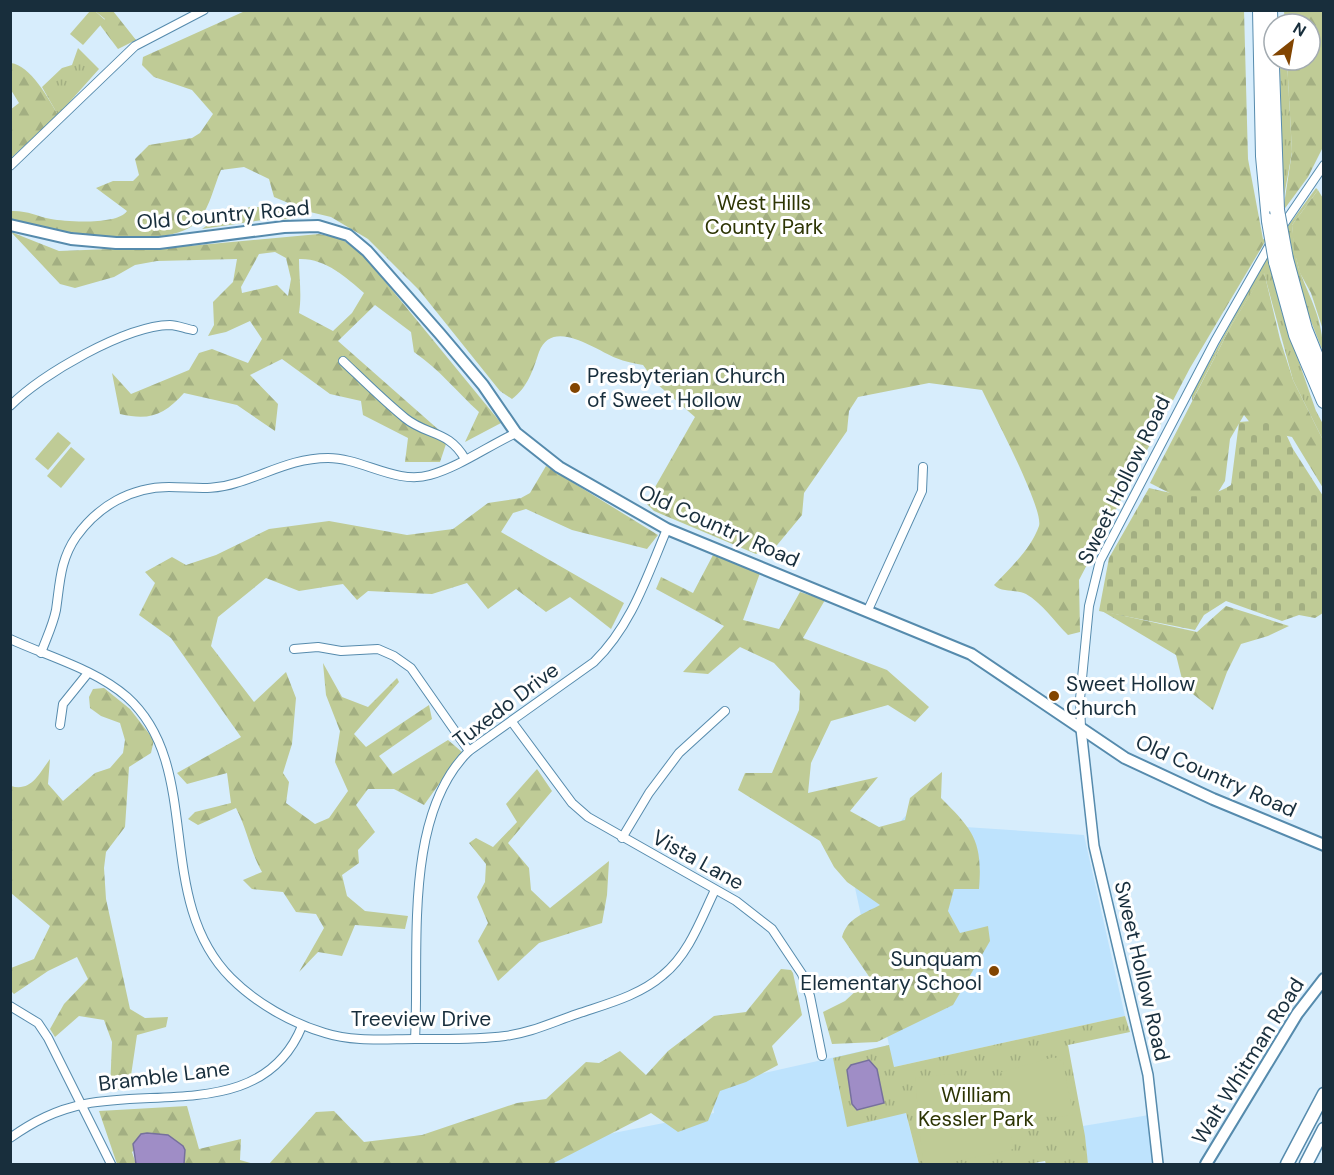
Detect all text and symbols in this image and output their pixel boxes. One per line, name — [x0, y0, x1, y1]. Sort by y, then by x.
north arrow — [1262, 12, 1322, 72]
text: N — [1289, 18, 1310, 42]
park label: West Hills County Park — [705, 189, 824, 241]
street label: Old Country Road — [135, 193, 311, 237]
place label: Presbyterian Church of Sweet Hollow — [587, 362, 785, 414]
marker: Presbyterian Church of Sweet Hollow — [568, 381, 582, 395]
street label: Sweet Hollow Road — [1071, 391, 1177, 569]
street label: Old Country Road — [634, 478, 804, 574]
street label: Tuxedo Drive — [447, 656, 565, 754]
place label: Sweet Hollow Church — [1066, 670, 1195, 722]
marker: Sweet Hollow Church — [1047, 689, 1061, 703]
street label: Old Country Road — [1131, 728, 1301, 824]
street label: Vista Lane — [647, 823, 749, 897]
street label: Sweet Hollow Road — [1108, 878, 1176, 1064]
place label: Sunquam Elementary School — [800, 945, 982, 997]
marker: Sunquam Elementary School — [987, 964, 1001, 978]
street label: Walt Whitman Road — [1185, 972, 1311, 1150]
street label: Treeview Drive — [351, 1005, 491, 1033]
street label: Bramble Lane — [97, 1054, 231, 1098]
park label: William Kessler Park — [918, 1081, 1034, 1133]

